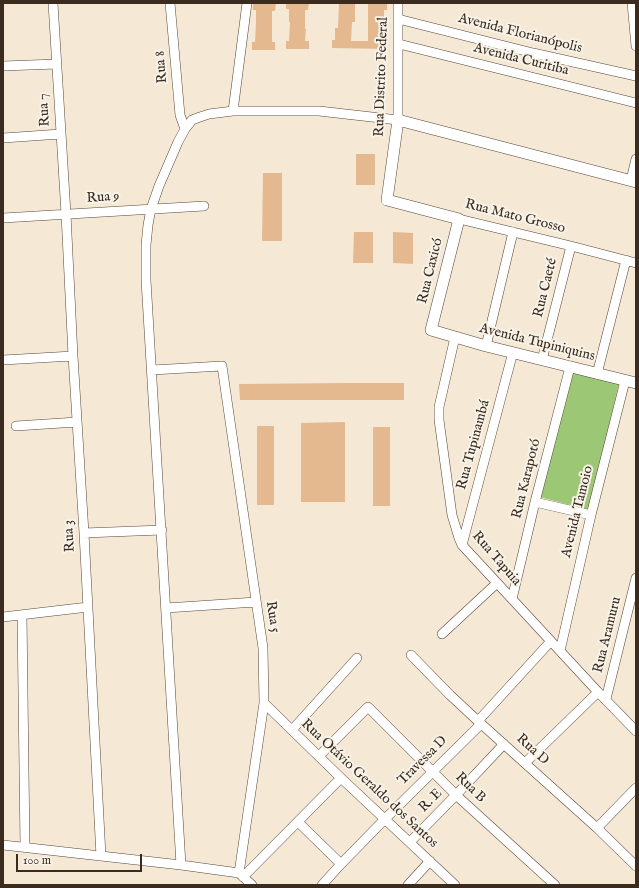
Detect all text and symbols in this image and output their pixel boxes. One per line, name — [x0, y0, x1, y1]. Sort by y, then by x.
street label: Avenida Florianópolis — [456, 10, 584, 58]
street label: Rua Distrito Federal — [372, 17, 392, 137]
street label: Avenida Curitiba — [472, 40, 570, 80]
street label: Rua 8 — [152, 50, 172, 84]
street label: Rua 7 — [36, 93, 54, 127]
street label: Rua 9 — [86, 188, 120, 208]
street label: Rua Mato Grosso — [463, 196, 567, 238]
street label: Rua Caxicó — [415, 236, 447, 306]
street label: Rua Caeté — [531, 257, 561, 319]
street label: Avenida Tupiniquins — [478, 321, 596, 365]
street label: Rua Tupinambá — [454, 398, 494, 492]
street label: Rua Karapotó — [509, 437, 545, 521]
street label: Avenida Tamoio — [558, 464, 598, 560]
street label: Rua 3 — [61, 519, 79, 553]
street label: Rua Tapuia — [468, 528, 524, 590]
street label: Rua Aramuru — [590, 595, 626, 675]
street label: Rua 5 — [261, 600, 283, 634]
street label: Rua Otávio Geraldo dos Santos — [297, 716, 441, 852]
street label: Rua D — [512, 731, 552, 769]
street label: Travessa D — [395, 733, 451, 789]
street label: Rua B — [451, 769, 489, 807]
street label: R. E — [416, 786, 446, 816]
scale bar — [18, 846, 144, 872]
text: 100 m — [23, 853, 51, 868]

